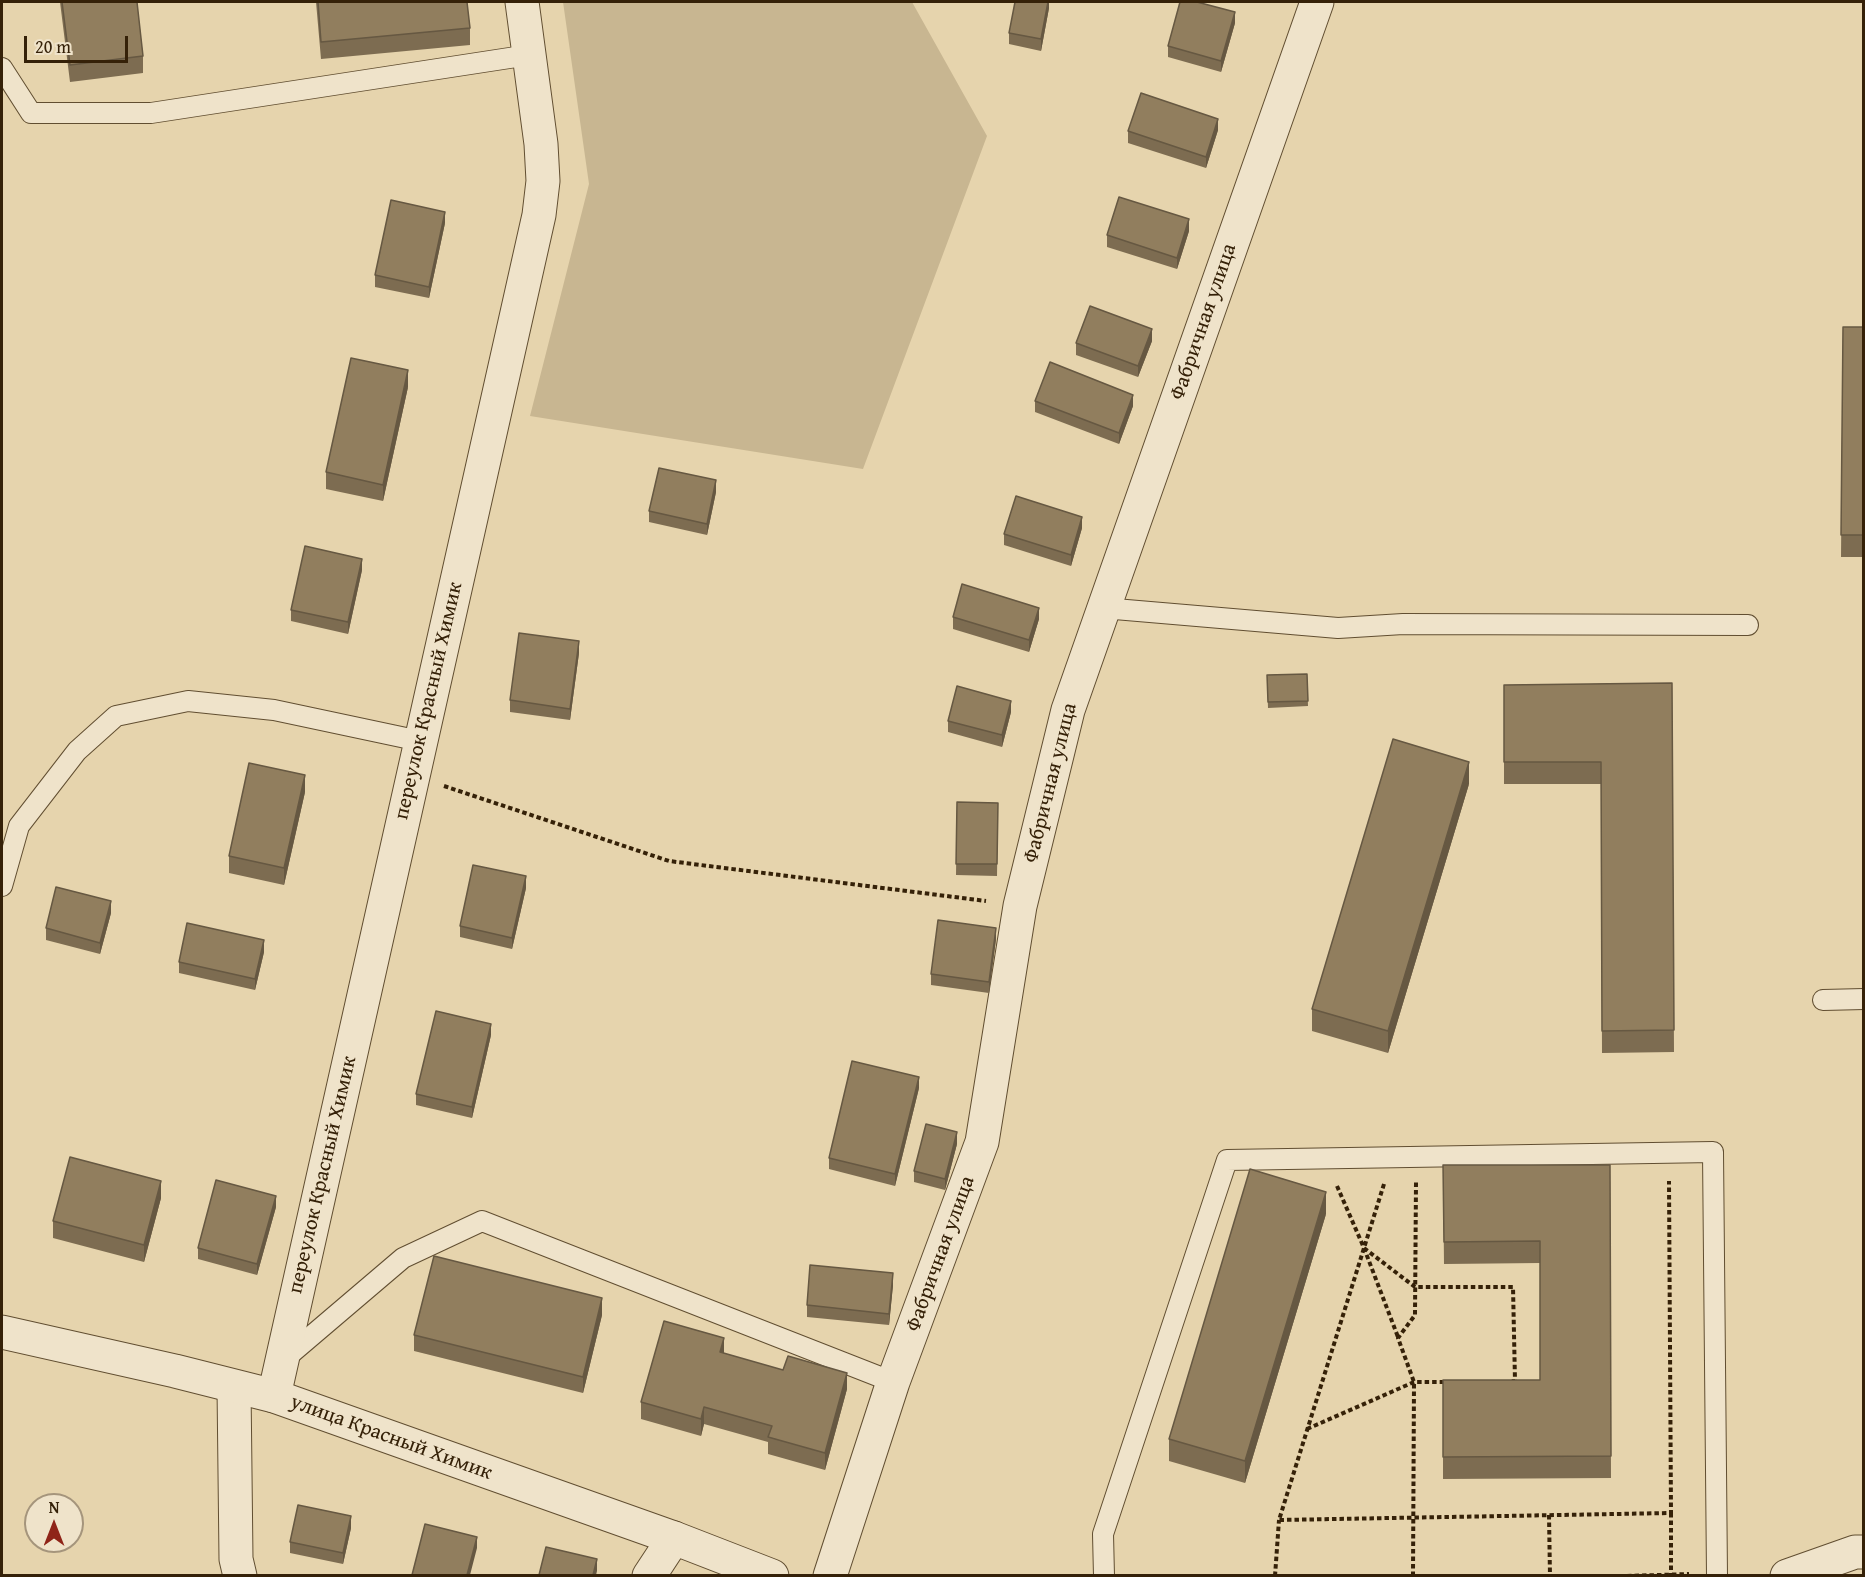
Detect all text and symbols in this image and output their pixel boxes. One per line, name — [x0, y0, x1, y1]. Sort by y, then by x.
scale bar — [27, 24, 130, 62]
text: 20 m — [35, 33, 71, 60]
street label: Фабричная улица — [1165, 241, 1243, 403]
street label: переулок Красный Химик — [389, 580, 469, 822]
street label: Фабричная улица — [1019, 701, 1083, 865]
street label: переулок Красный Химик — [283, 1054, 363, 1296]
street label: Фабричная улица — [901, 1173, 981, 1335]
street label: улица Красный Химик — [287, 1390, 495, 1486]
north arrow — [24, 1493, 84, 1553]
text: N — [49, 1495, 59, 1519]

